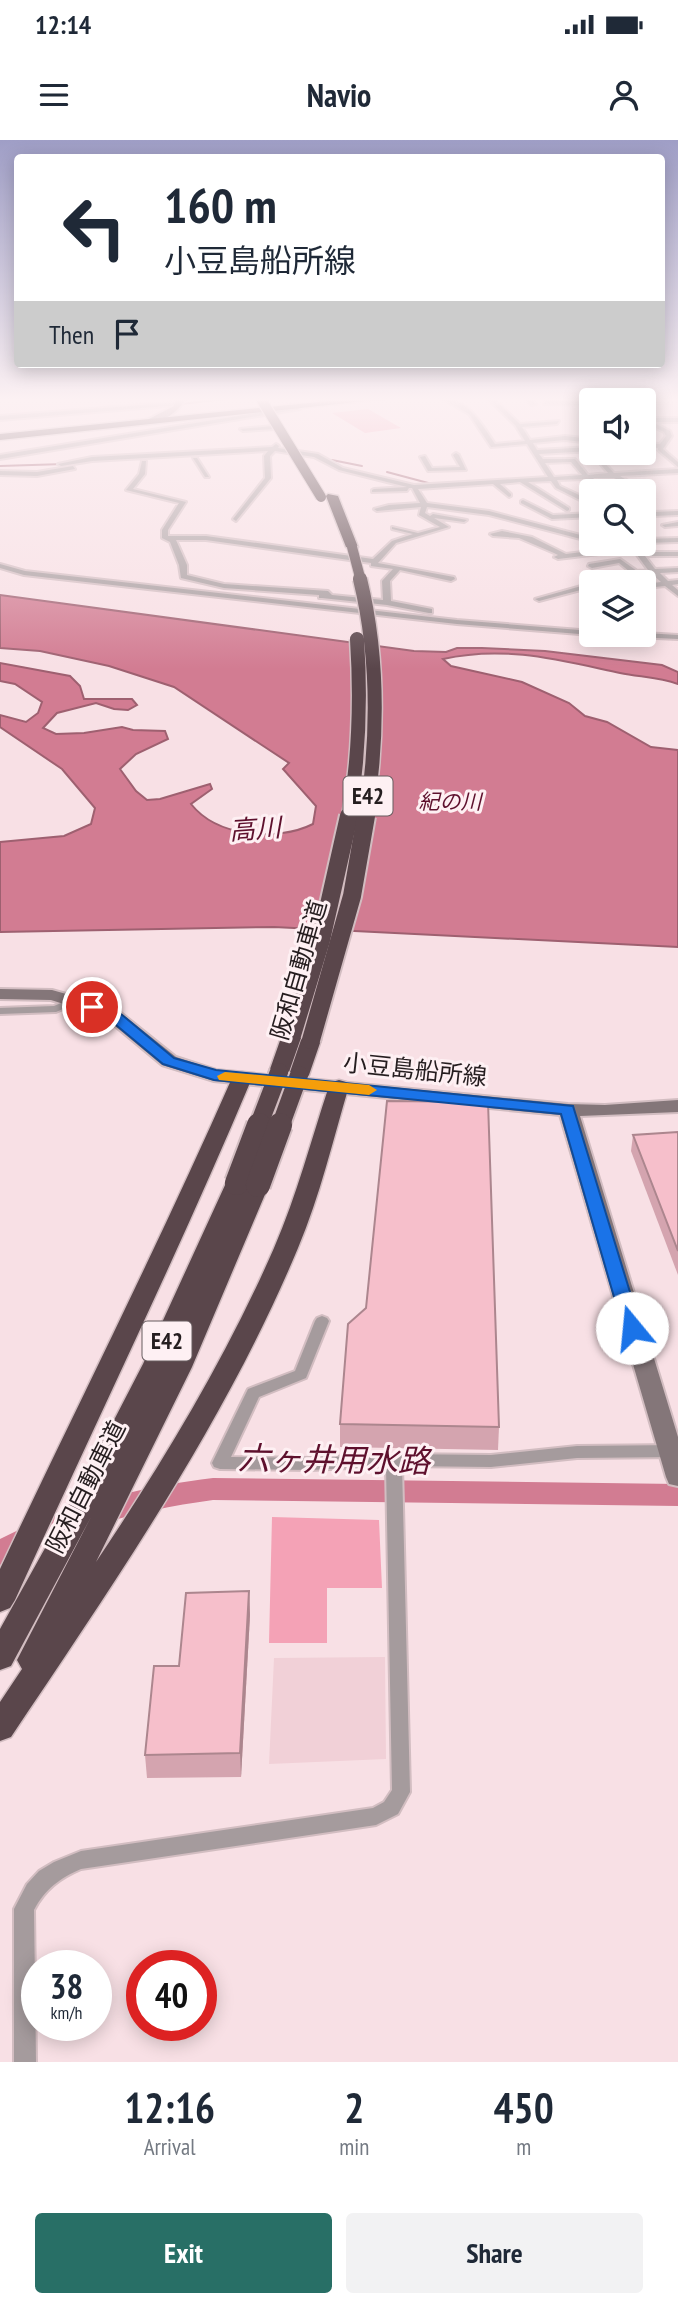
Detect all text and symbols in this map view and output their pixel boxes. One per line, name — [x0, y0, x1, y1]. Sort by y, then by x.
text: 12:14 — [35, 8, 91, 41]
text: Navio — [307, 74, 371, 116]
icon: menu — [35, 76, 73, 114]
icon: person — [605, 76, 643, 114]
text: 160 m — [164, 173, 277, 237]
icon: left — [49, 182, 140, 273]
text: 小豆島船所線 — [164, 239, 356, 281]
icon: arrive — [108, 315, 146, 353]
text: Then — [49, 318, 94, 351]
map controls — [579, 388, 656, 647]
button: sound — [579, 388, 656, 465]
button: search — [579, 479, 656, 556]
button: layers — [579, 570, 656, 647]
road number: E42 — [344, 776, 392, 816]
water label: 紀の川 — [419, 788, 483, 815]
water label: 高川 — [228, 810, 285, 847]
street label: 阪和自動車道 — [264, 896, 333, 1043]
pin — [62, 977, 122, 1037]
icon: arrive — [73, 988, 111, 1026]
street label: 小豆島船所線 — [342, 1047, 488, 1092]
position arrow — [595, 1291, 669, 1365]
road number: E42 — [142, 1322, 192, 1360]
street label: 阪和自動車道 — [39, 1416, 132, 1558]
water label: 六ヶ井用水路 — [238, 1436, 433, 1482]
speed limit sign: 40 — [126, 1950, 217, 2041]
text: 38 — [50, 1963, 83, 2009]
text: km/h — [51, 2001, 82, 2024]
text: 12:16 — [124, 2080, 215, 2135]
text: 2 — [344, 2080, 364, 2135]
text: 450 — [494, 2080, 554, 2135]
text: Arrival — [144, 2132, 196, 2161]
text: min — [339, 2132, 369, 2161]
text: m — [516, 2132, 531, 2161]
button: Exit — [35, 2213, 332, 2293]
button: Share — [346, 2213, 643, 2293]

